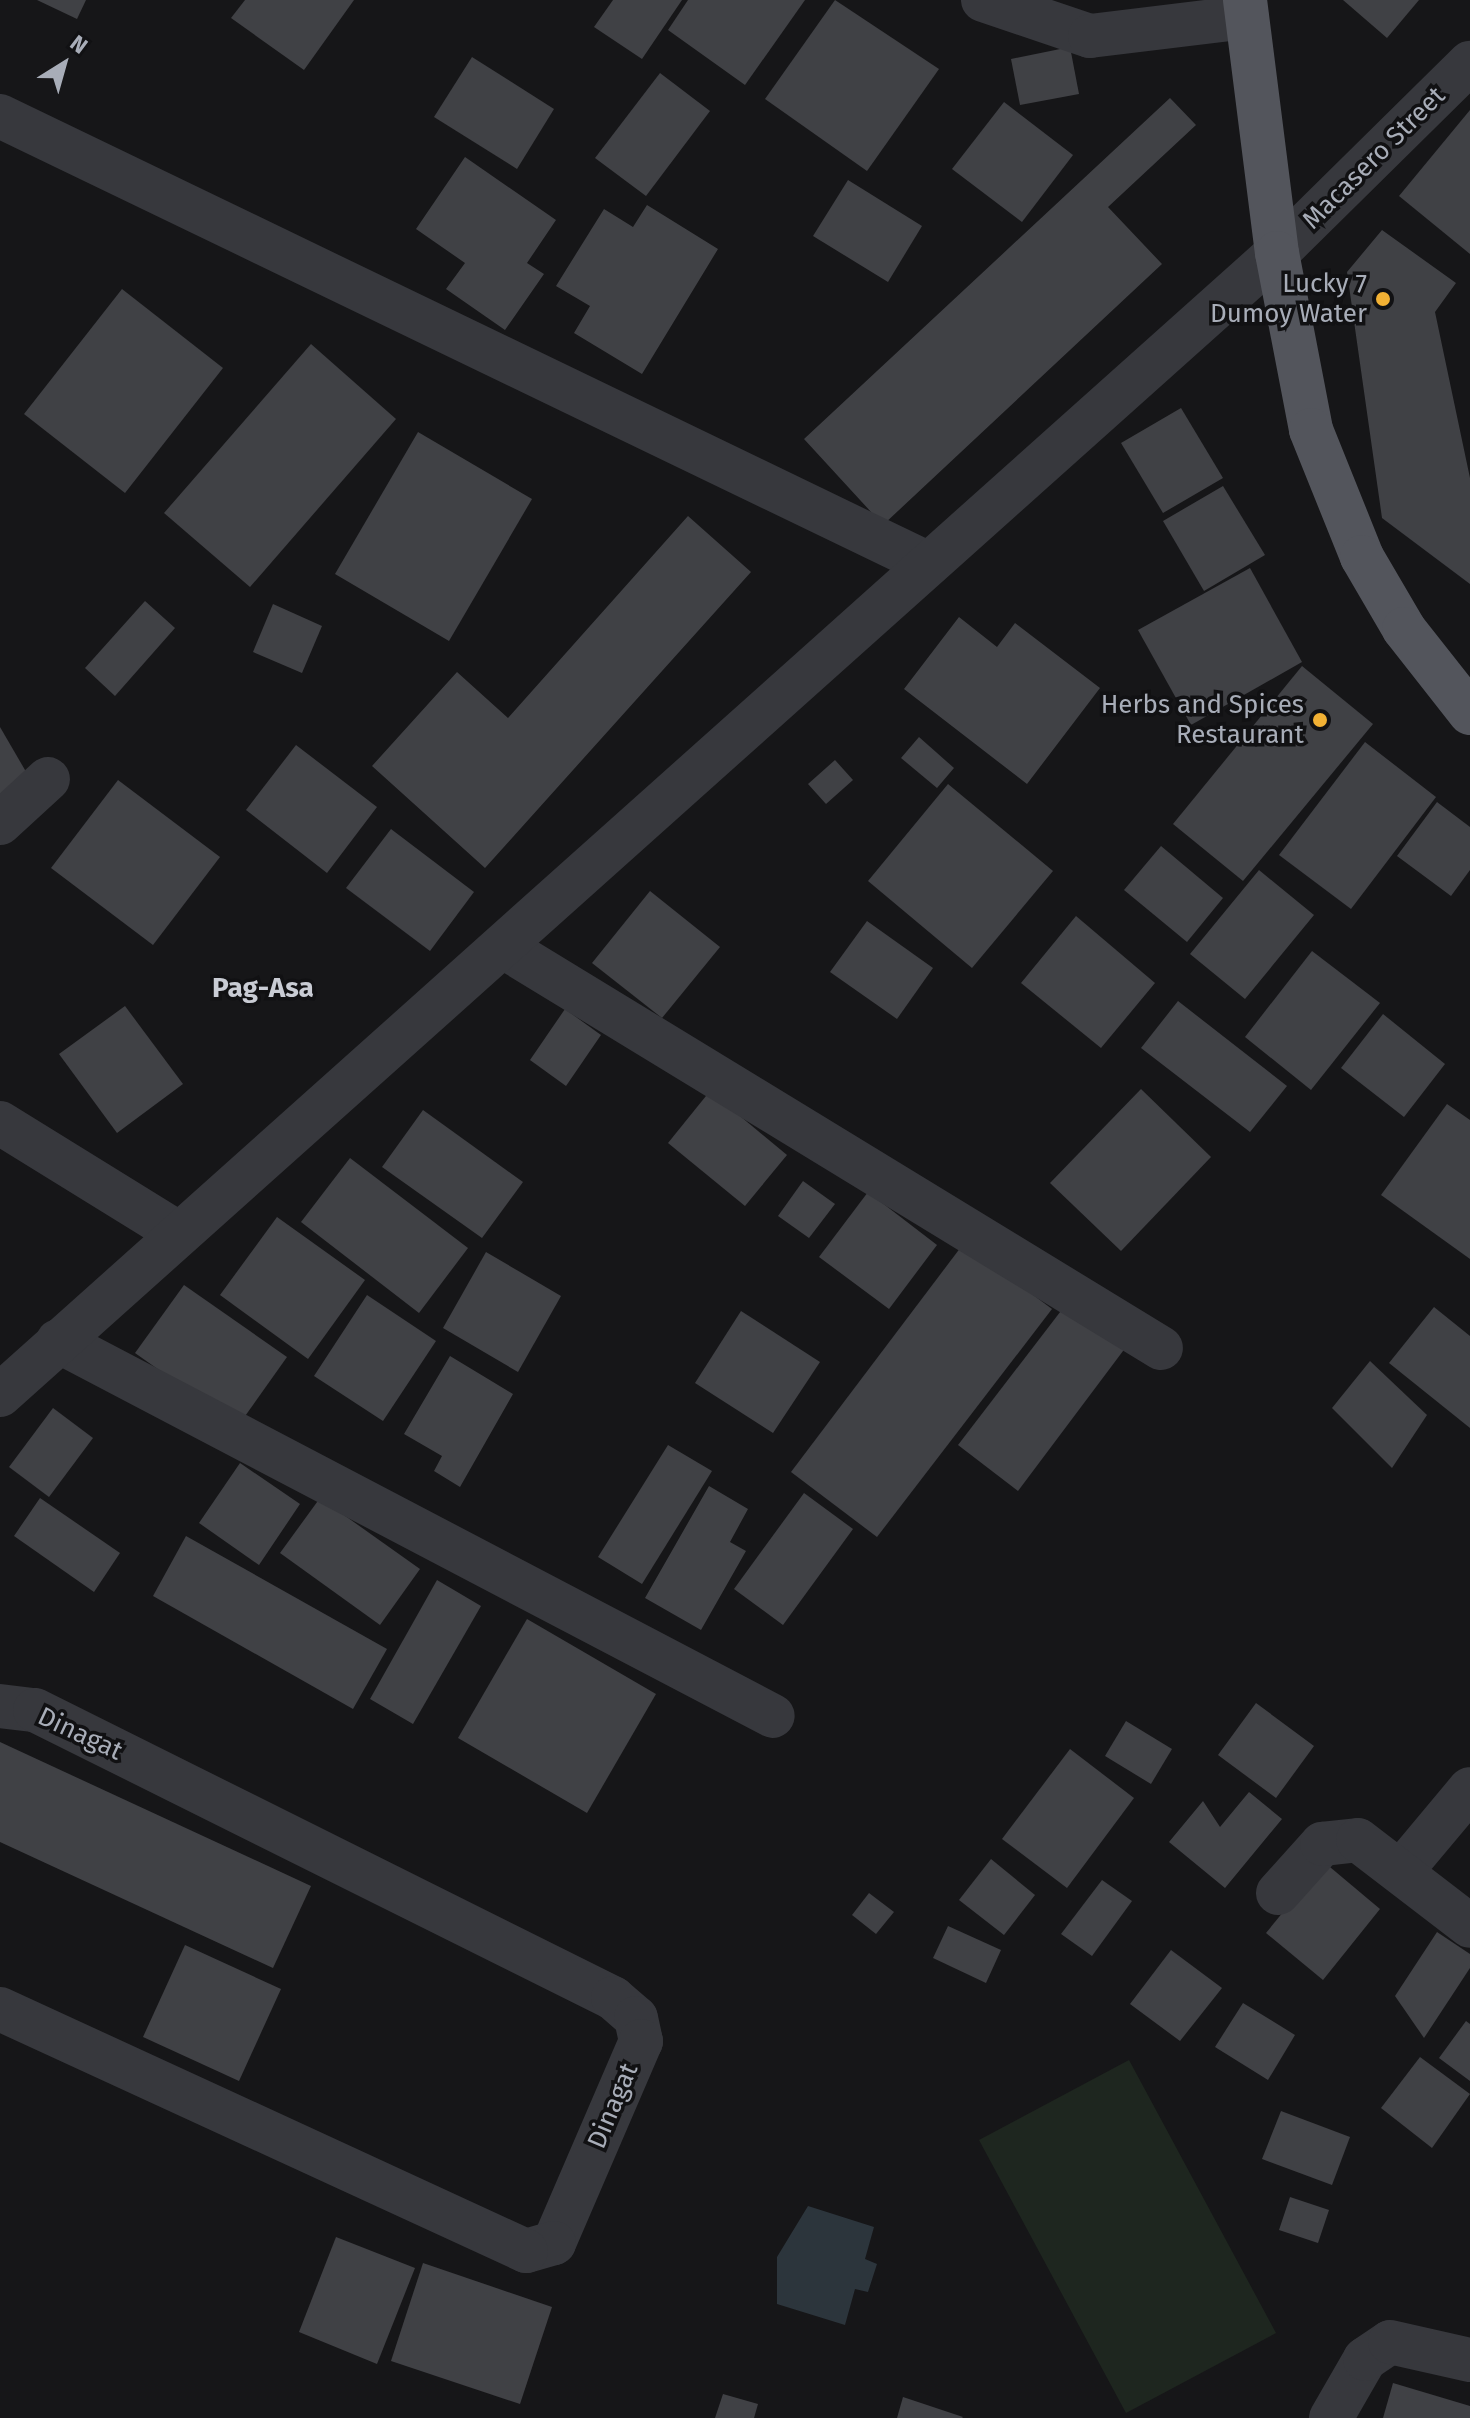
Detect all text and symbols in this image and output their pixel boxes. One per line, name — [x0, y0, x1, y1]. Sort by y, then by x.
north arrow — [24, 24, 104, 104]
text: N — [65, 29, 93, 60]
street label: Macasero Street — [1296, 80, 1452, 236]
place label: Lucky 7 Dumoy Water — [1210, 268, 1367, 330]
marker: Lucky 7 Dumoy Water — [1374, 290, 1392, 308]
place label: Herbs and Spices Restaurant — [1101, 689, 1304, 750]
marker: Herbs and Spices Restaurant — [1311, 711, 1329, 729]
district label: Pag-Asa — [212, 971, 314, 1005]
street label: Dinagat — [33, 1701, 127, 1767]
street label: Dinagat — [581, 2059, 645, 2153]

